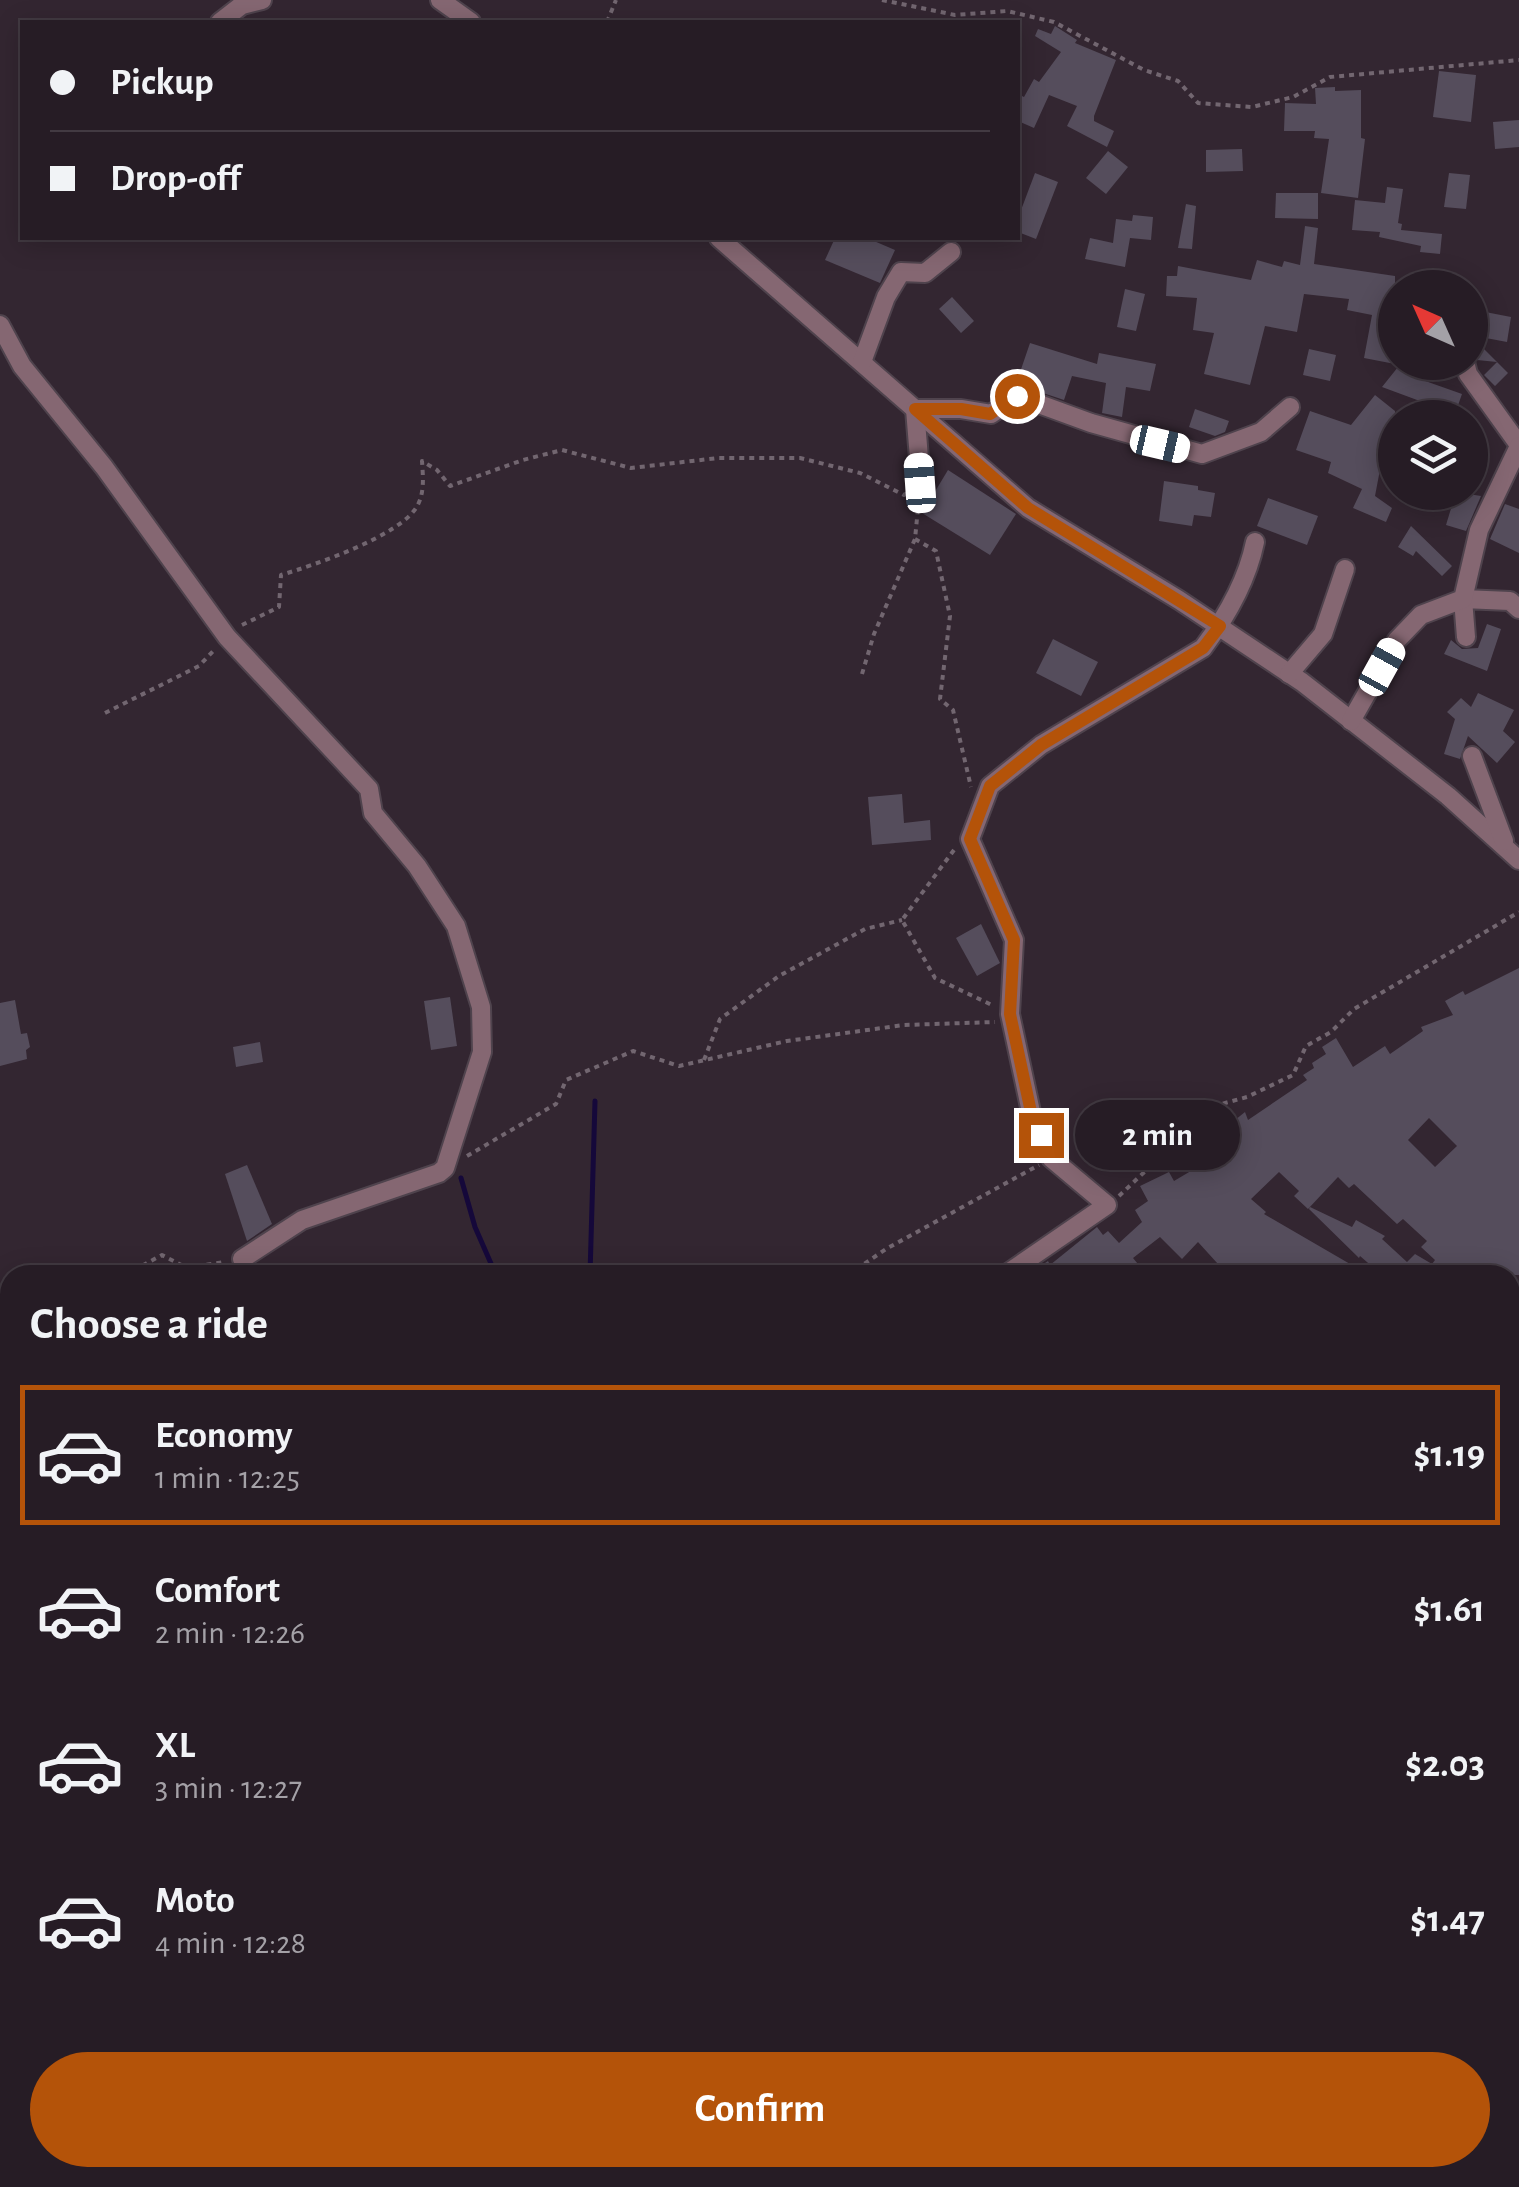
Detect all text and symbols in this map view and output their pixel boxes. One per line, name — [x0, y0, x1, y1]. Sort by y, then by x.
text: Pickup — [110, 64, 214, 102]
text: Drop-off — [110, 160, 241, 198]
north arrow — [1378, 270, 1488, 380]
map controls — [1378, 270, 1488, 510]
route start — [995, 374, 1040, 419]
button: layers — [1378, 400, 1488, 510]
car — [1127, 423, 1193, 465]
car — [903, 452, 937, 514]
car — [1354, 633, 1410, 701]
callout: 2 min — [1076, 1100, 1241, 1170]
route end — [1019, 1113, 1064, 1158]
text: 2 min — [1122, 1119, 1193, 1151]
text: Choose a ride — [30, 1302, 268, 1347]
icon: car — [35, 1410, 125, 1500]
text: Economy — [155, 1417, 293, 1455]
text: $1.19 — [1413, 1436, 1485, 1474]
text: 1 min · 12:25 — [155, 1462, 300, 1494]
icon: car — [35, 1565, 125, 1655]
text: Comfort — [155, 1572, 280, 1610]
text: $1.61 — [1413, 1591, 1485, 1629]
text: 2 min · 12:26 — [155, 1617, 305, 1649]
icon: car — [35, 1720, 125, 1810]
text: XL — [155, 1727, 195, 1765]
text: $2.03 — [1405, 1746, 1485, 1784]
text: 3 min · 12:27 — [155, 1772, 302, 1804]
icon: car — [35, 1875, 125, 1965]
text: Moto — [155, 1882, 235, 1920]
text: $1.47 — [1410, 1901, 1485, 1939]
text: 4 min · 12:28 — [155, 1927, 306, 1959]
button: Confirm — [30, 2052, 1490, 2167]

